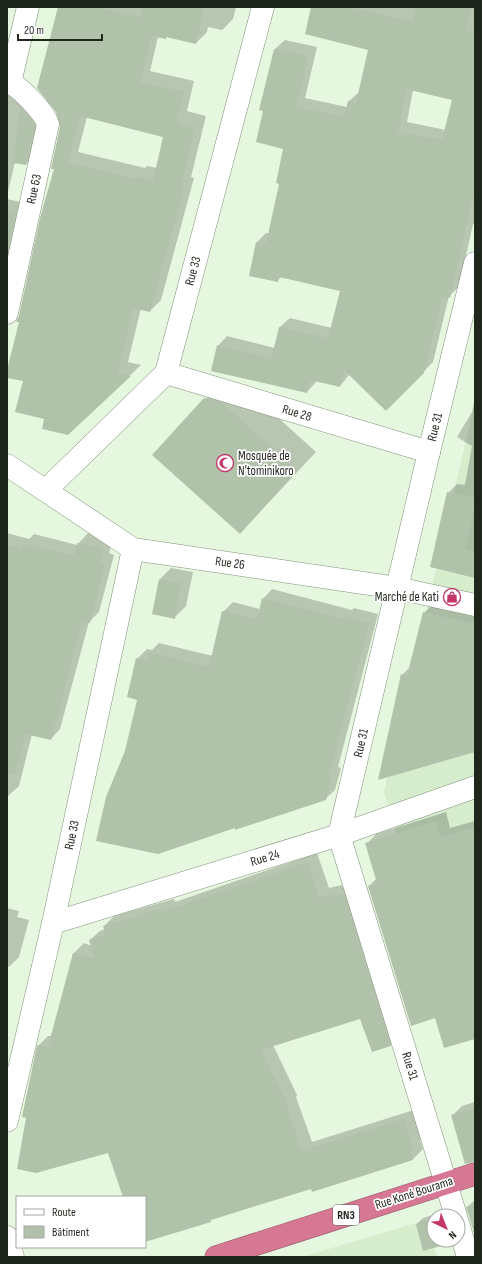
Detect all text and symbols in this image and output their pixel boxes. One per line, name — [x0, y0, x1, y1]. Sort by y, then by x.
scale bar — [18, 16, 102, 42]
text: 20 m — [24, 23, 44, 38]
street label: Rue 63 — [23, 173, 45, 205]
street label: Rue 33 — [181, 255, 205, 287]
street label: Rue 28 — [280, 401, 314, 425]
street label: Rue 31 — [424, 411, 446, 443]
place label: Mosquée de N'tominikoro — [238, 448, 294, 479]
mosque icon: Mosquée de N'tominikoro — [215, 453, 235, 473]
street label: Rue 26 — [214, 553, 246, 573]
shop icon: Marché de Kati — [442, 587, 462, 607]
place label: Marché de Kati — [375, 589, 439, 605]
street label: Rue 31 — [350, 727, 372, 759]
street label: Rue 33 — [61, 819, 83, 851]
street label: Rue 24 — [249, 846, 282, 870]
street label: Rue 31 — [398, 1050, 422, 1083]
street label: Rue Koné Bourama — [373, 1173, 455, 1213]
legend — [16, 1196, 146, 1248]
text: Route — [52, 1205, 76, 1220]
road number: RN3 — [333, 1205, 359, 1225]
north arrow — [426, 1208, 466, 1248]
text: Bâtiment — [52, 1225, 90, 1240]
text: N — [446, 1228, 459, 1242]

